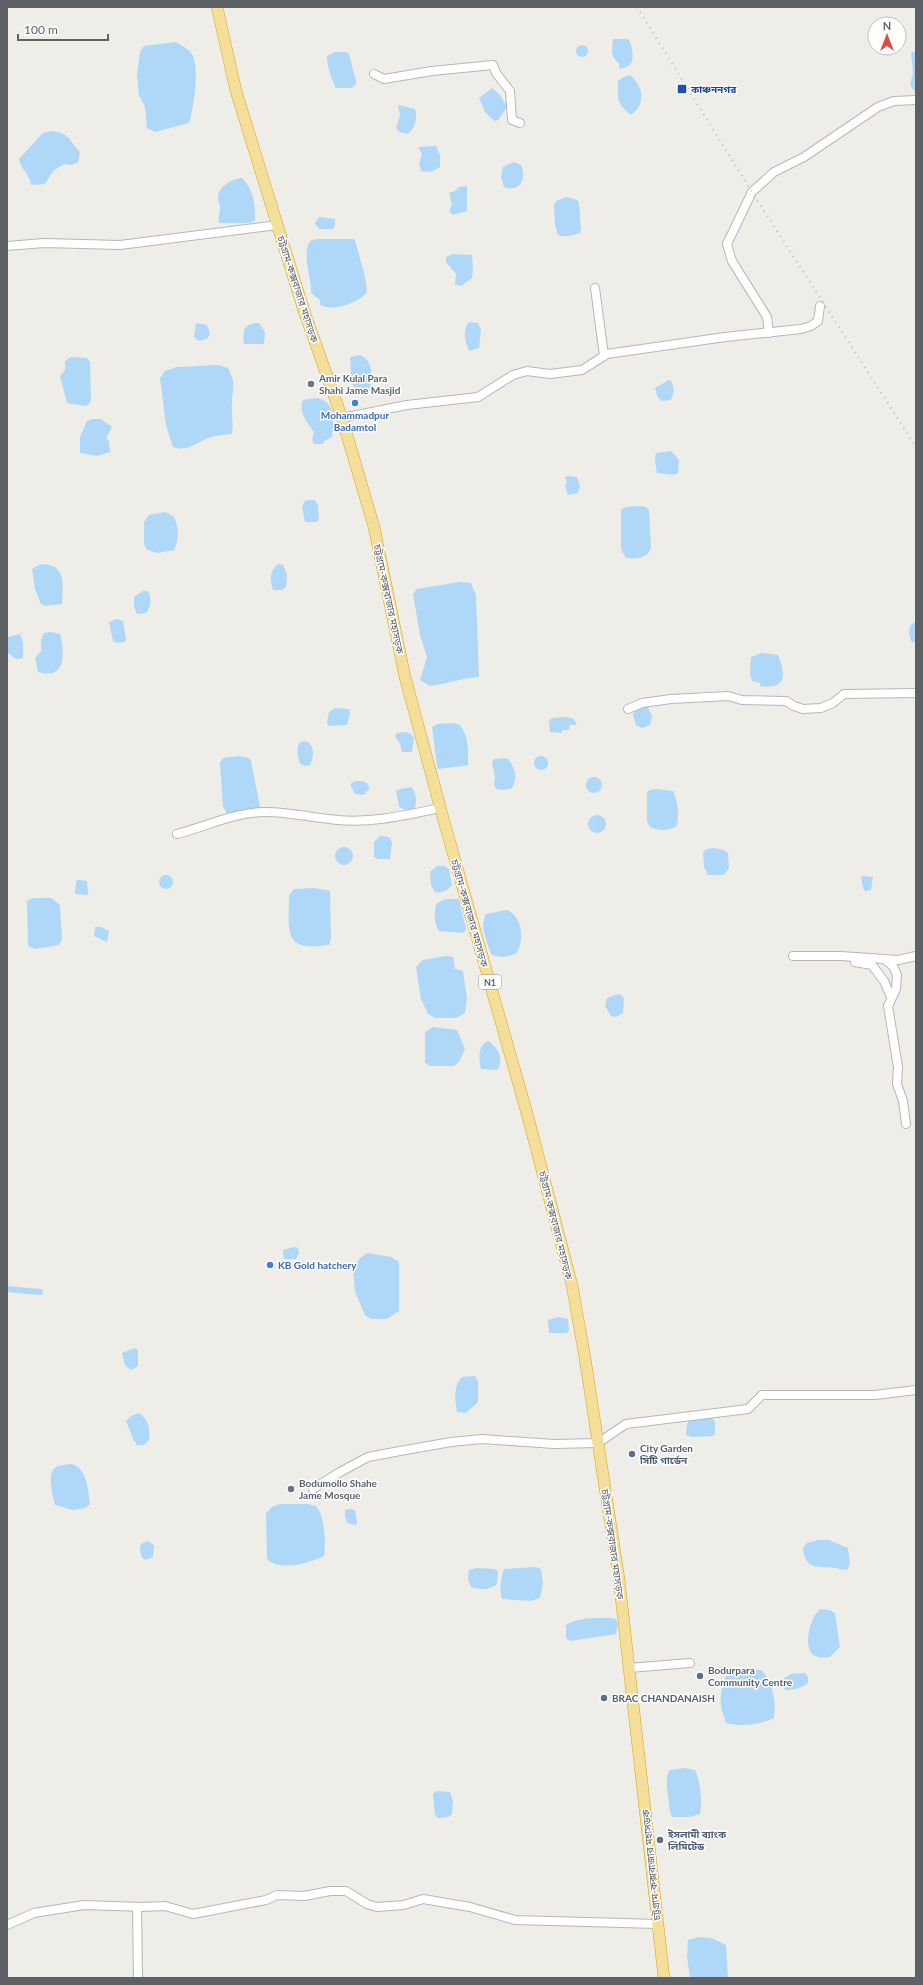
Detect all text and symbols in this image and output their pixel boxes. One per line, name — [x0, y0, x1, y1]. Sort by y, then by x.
scale bar — [18, 16, 108, 42]
north arrow — [867, 16, 907, 56]
text: N — [883, 19, 891, 32]
text: 100 m — [24, 22, 58, 37]
marker: কাঞ্চননগর — [676, 83, 688, 95]
place label: কাঞ্চননগর — [690, 83, 737, 95]
street label: চট্টগ্রাম-কক্সবাজার মহাসড়ক — [275, 233, 321, 345]
place label: Amir Kulal Para Shahi Jame Masjid — [318, 372, 401, 396]
marker: Amir Kulal Para Shahi Jame Masjid — [306, 379, 316, 389]
marker: Mohammadpur Badamtol — [350, 398, 360, 408]
place label: Mohammadpur Badamtol — [321, 409, 389, 433]
street label: চট্টগ্রাম-কক্সবাজার মহাসড়ক — [371, 542, 407, 656]
street label: চট্টগ্রাম-কক্সবাজার মহাসড়ক — [449, 857, 491, 969]
road number: N1 — [479, 975, 501, 989]
street label: চট্টগ্রাম-কক্সবাজার মহাসড়ক — [536, 1169, 576, 1281]
place label: KB Gold hatchery — [278, 1259, 357, 1271]
marker: KB Gold hatchery — [265, 1260, 275, 1270]
place label: City Garden সিটি গার্ডেন — [639, 1442, 693, 1466]
marker: City Garden সিটি গার্ডেন — [627, 1449, 637, 1459]
place label: Bodumollo Shahe Jame Mosque — [299, 1477, 378, 1501]
marker: Bodumollo Shahe Jame Mosque — [286, 1484, 296, 1494]
street label: চট্টগ্রাম-কক্সবাজার মহাসড়ক — [599, 1487, 627, 1601]
place label: Bodurpara Community Centre — [708, 1664, 793, 1688]
marker: Bodurpara Community Centre — [695, 1671, 705, 1681]
place label: BRAC CHANDANAISH — [612, 1692, 715, 1704]
marker: BRAC CHANDANAISH — [599, 1693, 609, 1703]
street label: চট্টগ্রাম-কক্সবাজার মহাসড়ক — [639, 1808, 663, 1922]
place label: ইসলামী ব্যাংক লিমিটেড — [667, 1828, 727, 1852]
marker: ইসলামী ব্যাংক লিমিটেড — [655, 1835, 665, 1845]

